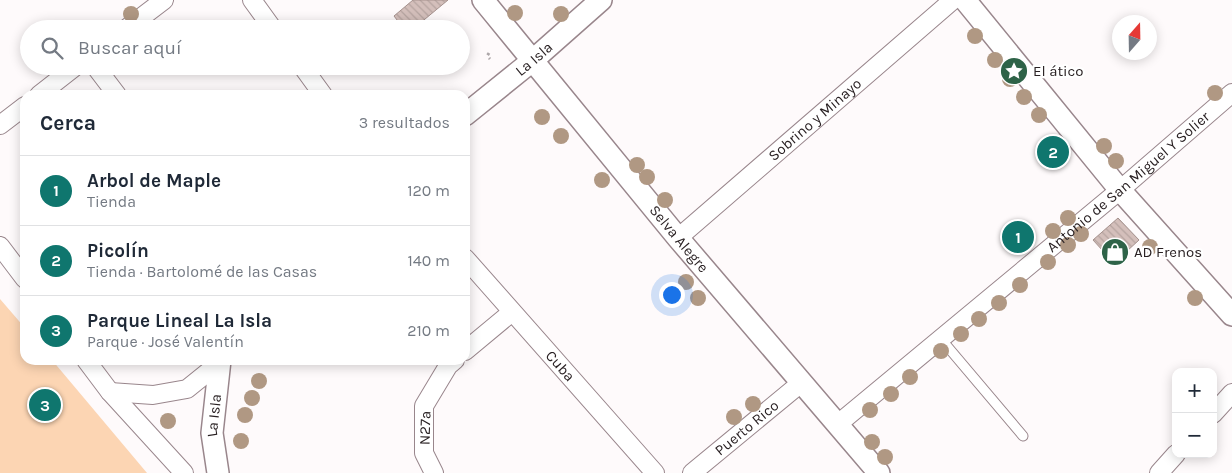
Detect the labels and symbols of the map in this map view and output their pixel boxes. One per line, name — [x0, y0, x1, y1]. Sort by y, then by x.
north arrow — [1112, 15, 1157, 60]
street label: La Isla — [512, 38, 556, 80]
place icon: El ático — [999, 56, 1029, 86]
place label: El ático — [1033, 62, 1084, 80]
street label: Sobrino y Minayo — [765, 74, 865, 165]
street label: Antonio de San Miguel Y Solier — [1043, 107, 1214, 256]
pin: 2 — [1037, 133, 1069, 171]
street label: Selva Alegre — [646, 201, 713, 276]
pin: 1 — [1002, 218, 1034, 256]
shop icon: AD Frenos — [1100, 237, 1130, 267]
place label: AD Frenos — [1134, 243, 1202, 261]
your location — [659, 282, 685, 308]
street label: Cuba — [542, 347, 579, 385]
pin: 3 — [29, 386, 61, 424]
street label: La Isla — [203, 393, 225, 438]
street label: Puerto Rico — [711, 396, 782, 459]
street label: N27a — [415, 411, 435, 445]

